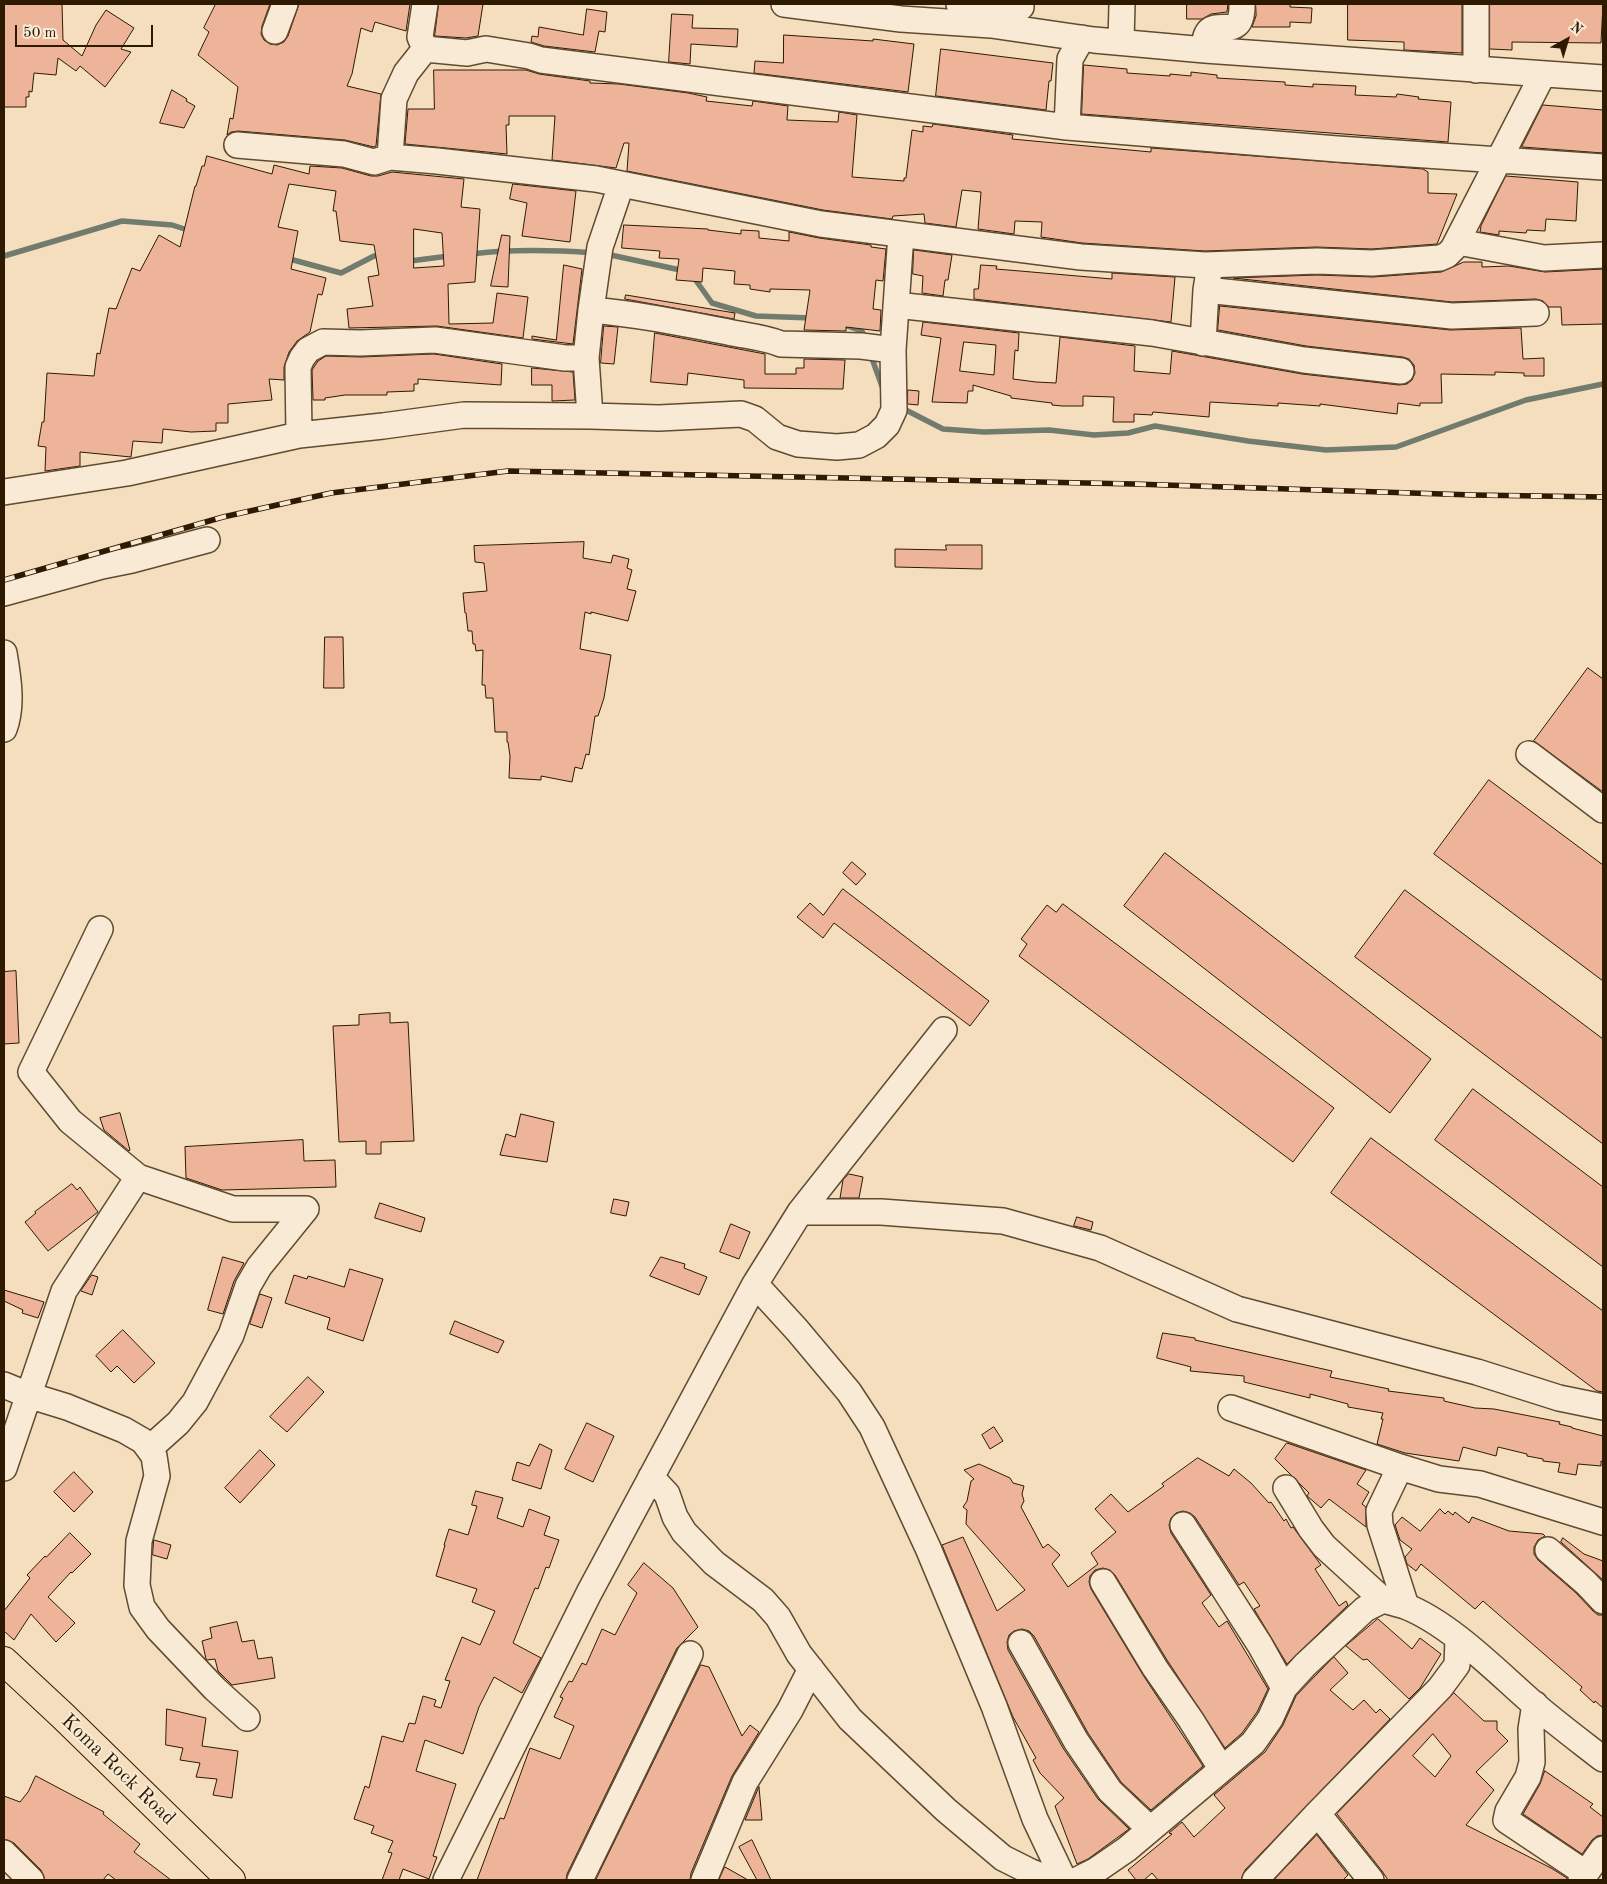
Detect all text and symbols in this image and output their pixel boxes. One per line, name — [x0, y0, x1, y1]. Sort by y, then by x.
scale bar — [18, 15, 155, 47]
north arrow — [1542, 15, 1592, 65]
text: N — [1568, 20, 1585, 37]
text: 50 m — [23, 26, 57, 41]
street label: Koma Rock Road — [56, 1709, 180, 1831]

